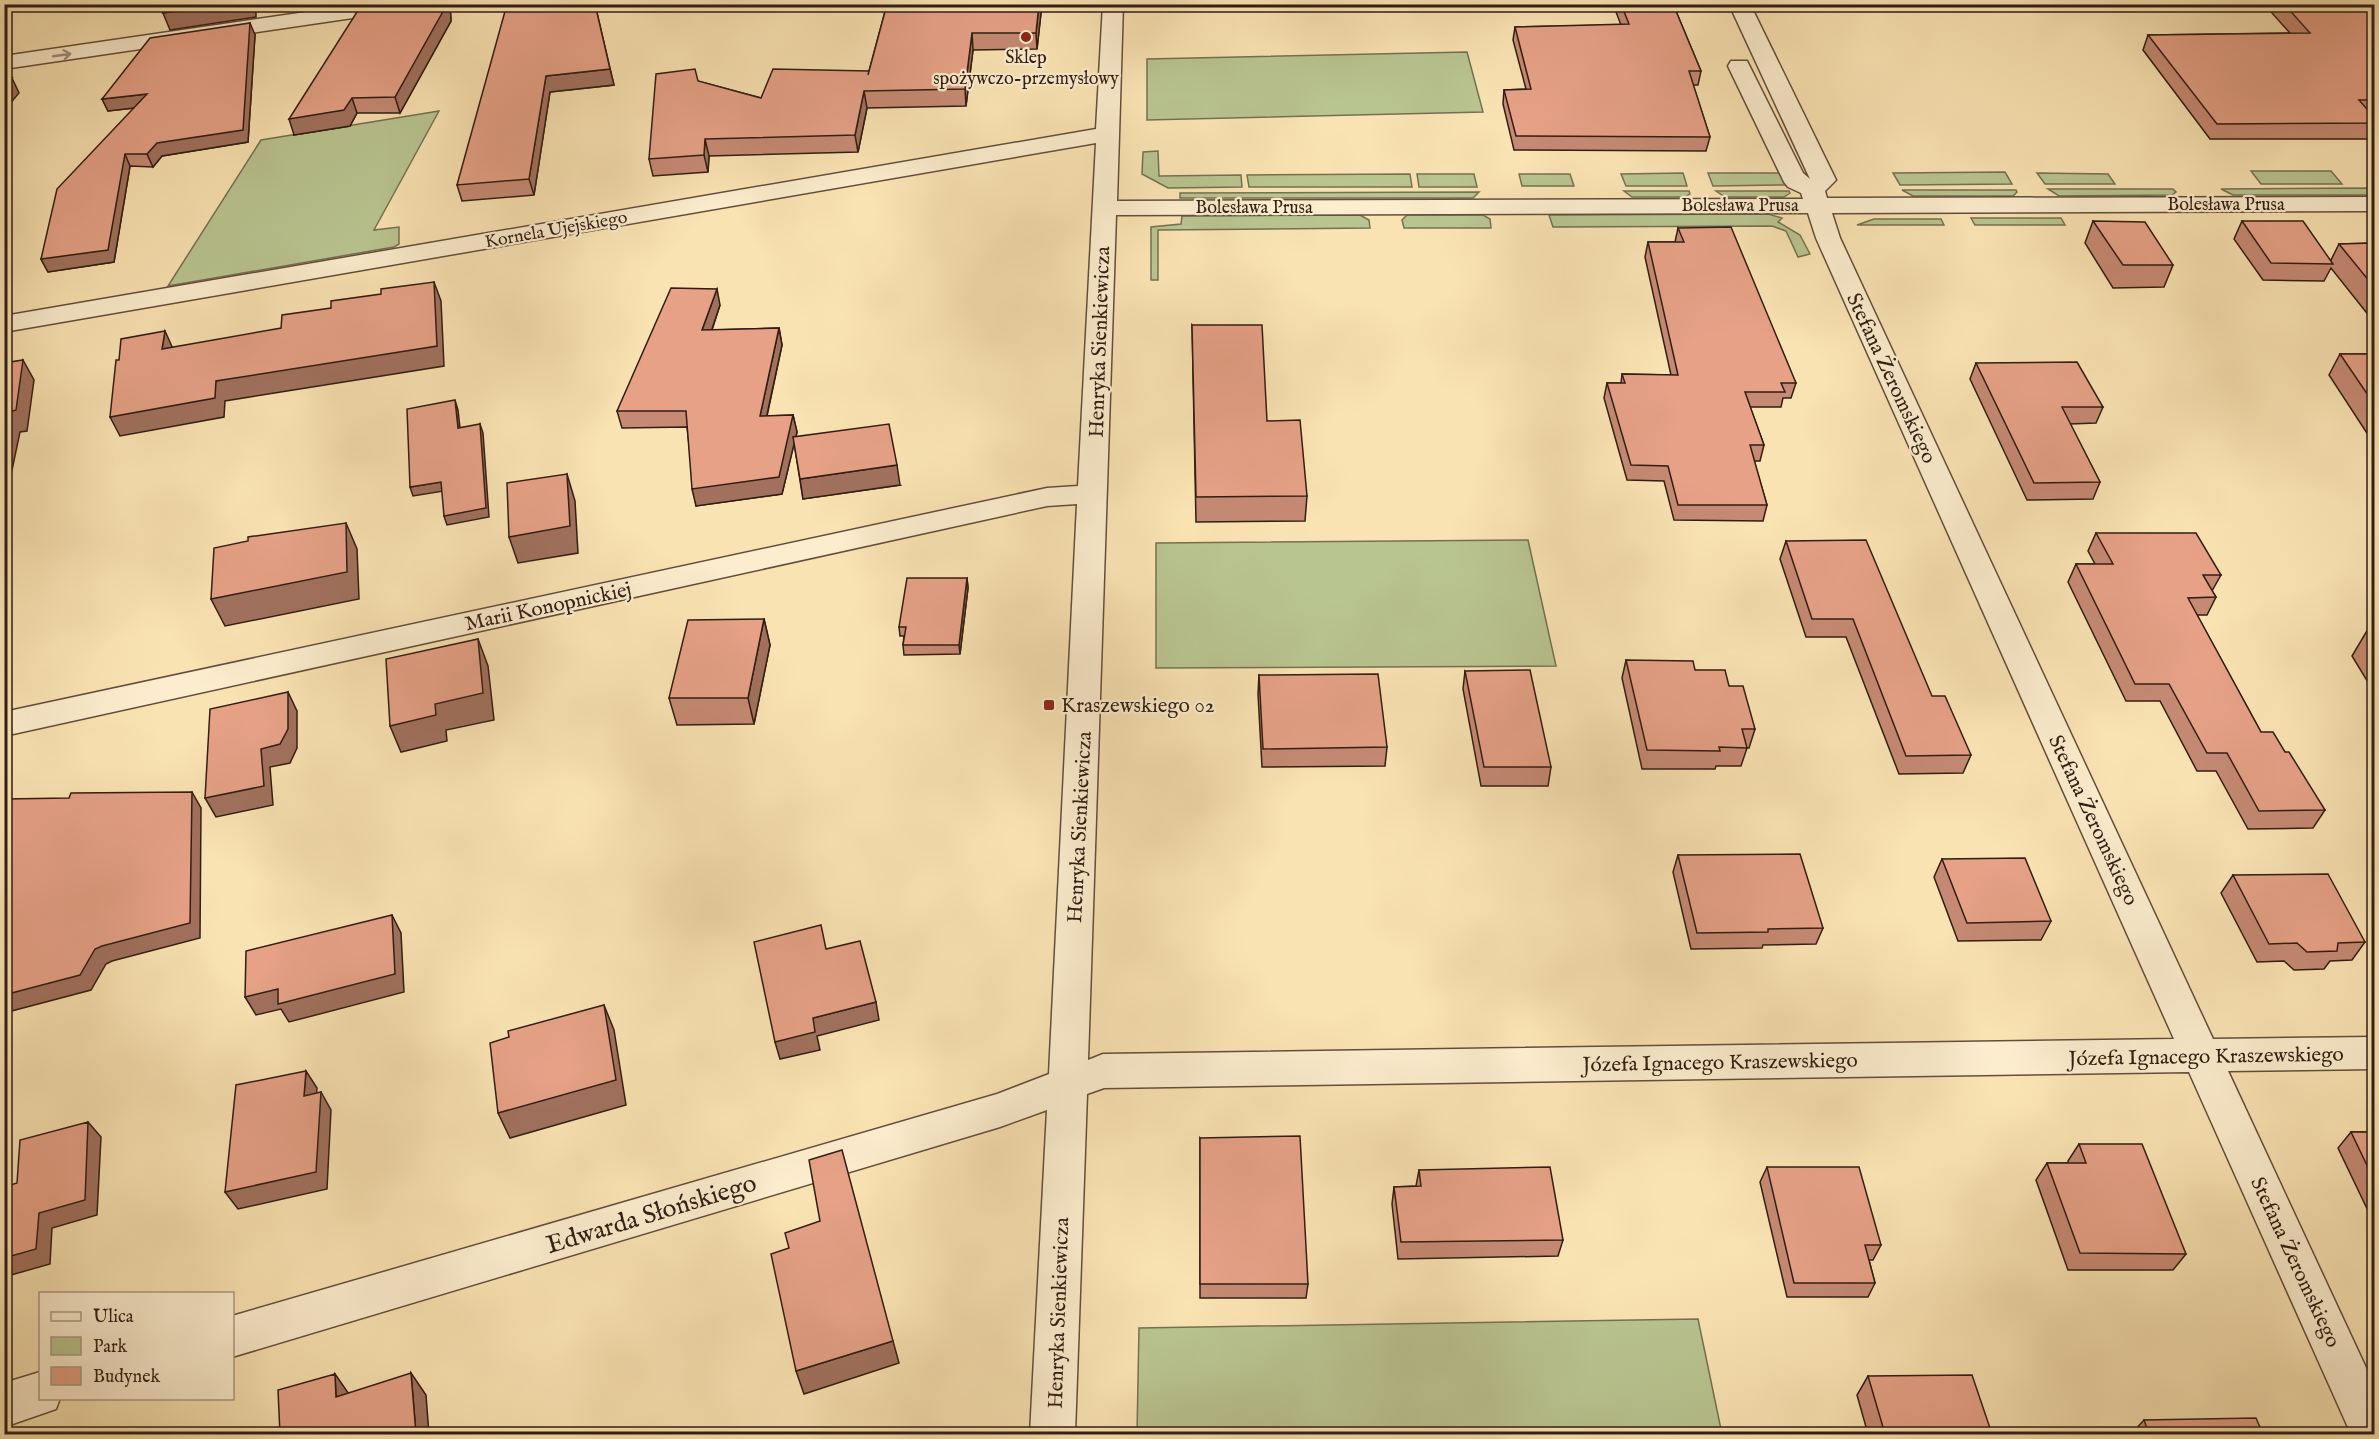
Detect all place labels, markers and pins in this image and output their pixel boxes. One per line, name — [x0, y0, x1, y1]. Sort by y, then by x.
marker: Sklep spożywczo-przemysłowy — [1019, 30, 1033, 44]
place label: Sklep spożywczo-przemysłowy — [933, 47, 1119, 91]
place label: Kraszewskiego 02 — [1061, 693, 1215, 720]
marker: Kraszewskiego 02 — [1042, 698, 1056, 712]

